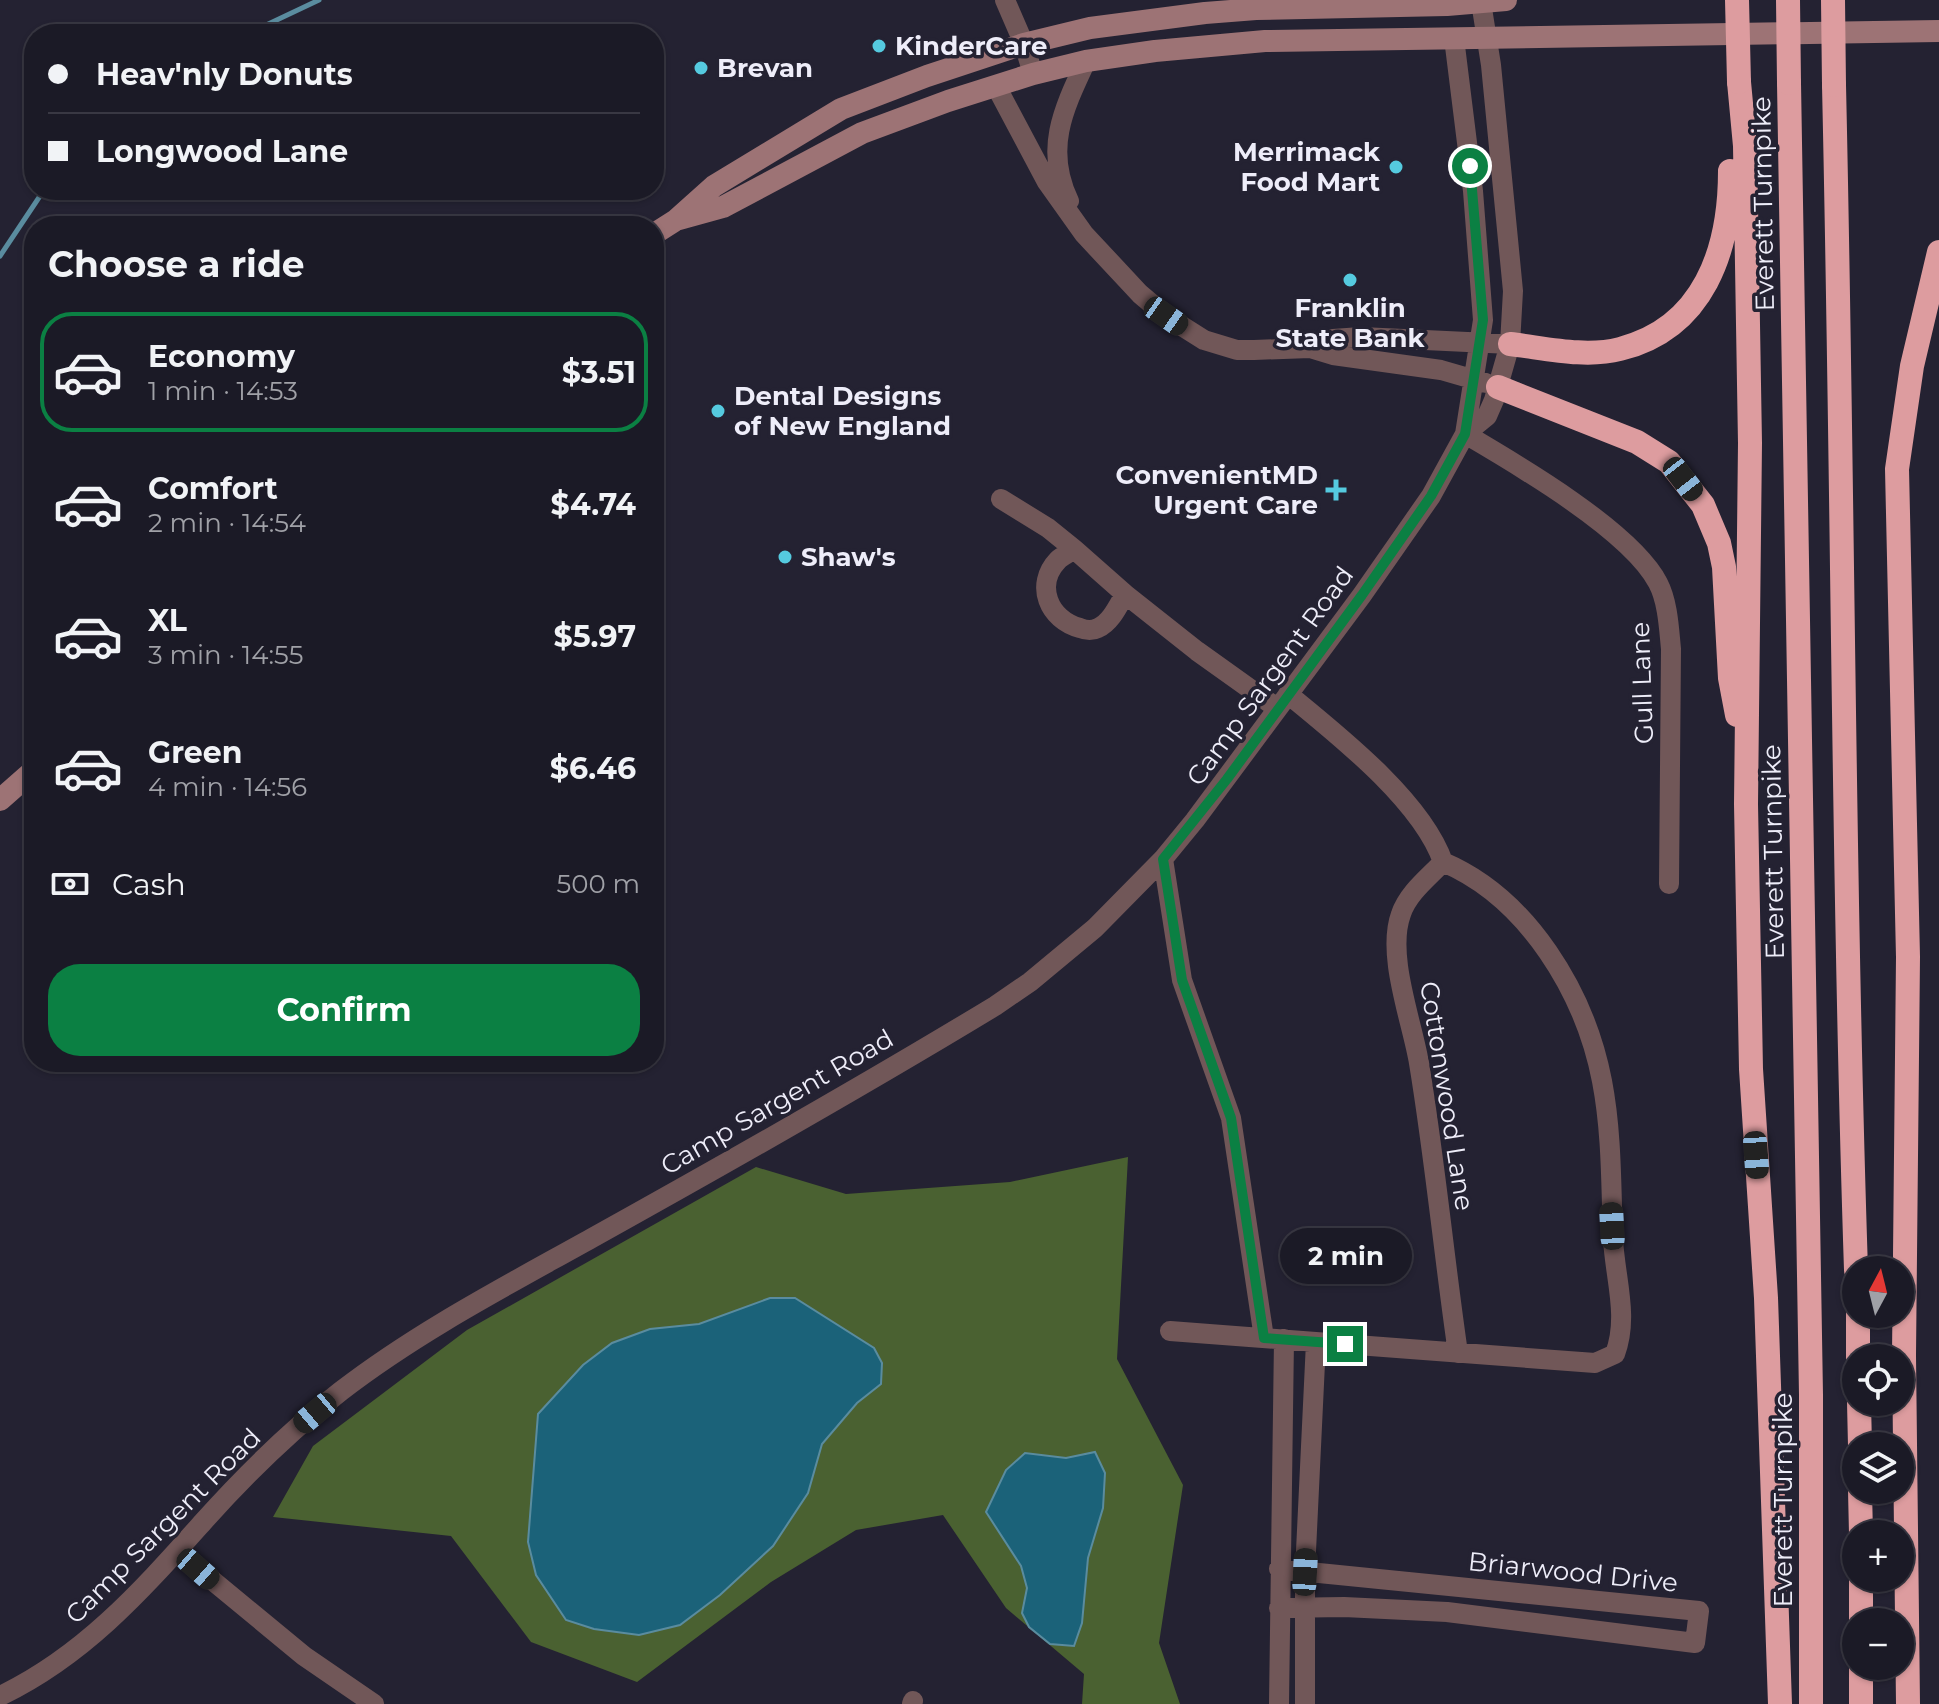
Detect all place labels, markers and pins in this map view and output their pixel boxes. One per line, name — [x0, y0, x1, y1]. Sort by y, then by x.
place label: KinderCare — [895, 30, 1047, 62]
marker: KinderCare — [870, 37, 888, 55]
place label: Brevan — [717, 52, 813, 84]
marker: Brevan — [692, 59, 710, 77]
place label: Merrimack Food Mart — [1233, 136, 1381, 198]
marker: Merrimack Food Mart — [1387, 158, 1405, 176]
marker: Franklin State Bank — [1341, 271, 1359, 289]
place label: Franklin State Bank — [1275, 292, 1425, 354]
place label: Dental Designs of New England — [734, 380, 951, 442]
marker: Dental Designs of New England — [709, 402, 727, 420]
place label: ConvenientMD Urgent Care — [1116, 459, 1318, 521]
marker: ConvenientMD Urgent Care — [1325, 479, 1347, 501]
place label: Shaw's — [801, 541, 896, 573]
marker: Shaw's — [776, 548, 794, 566]

